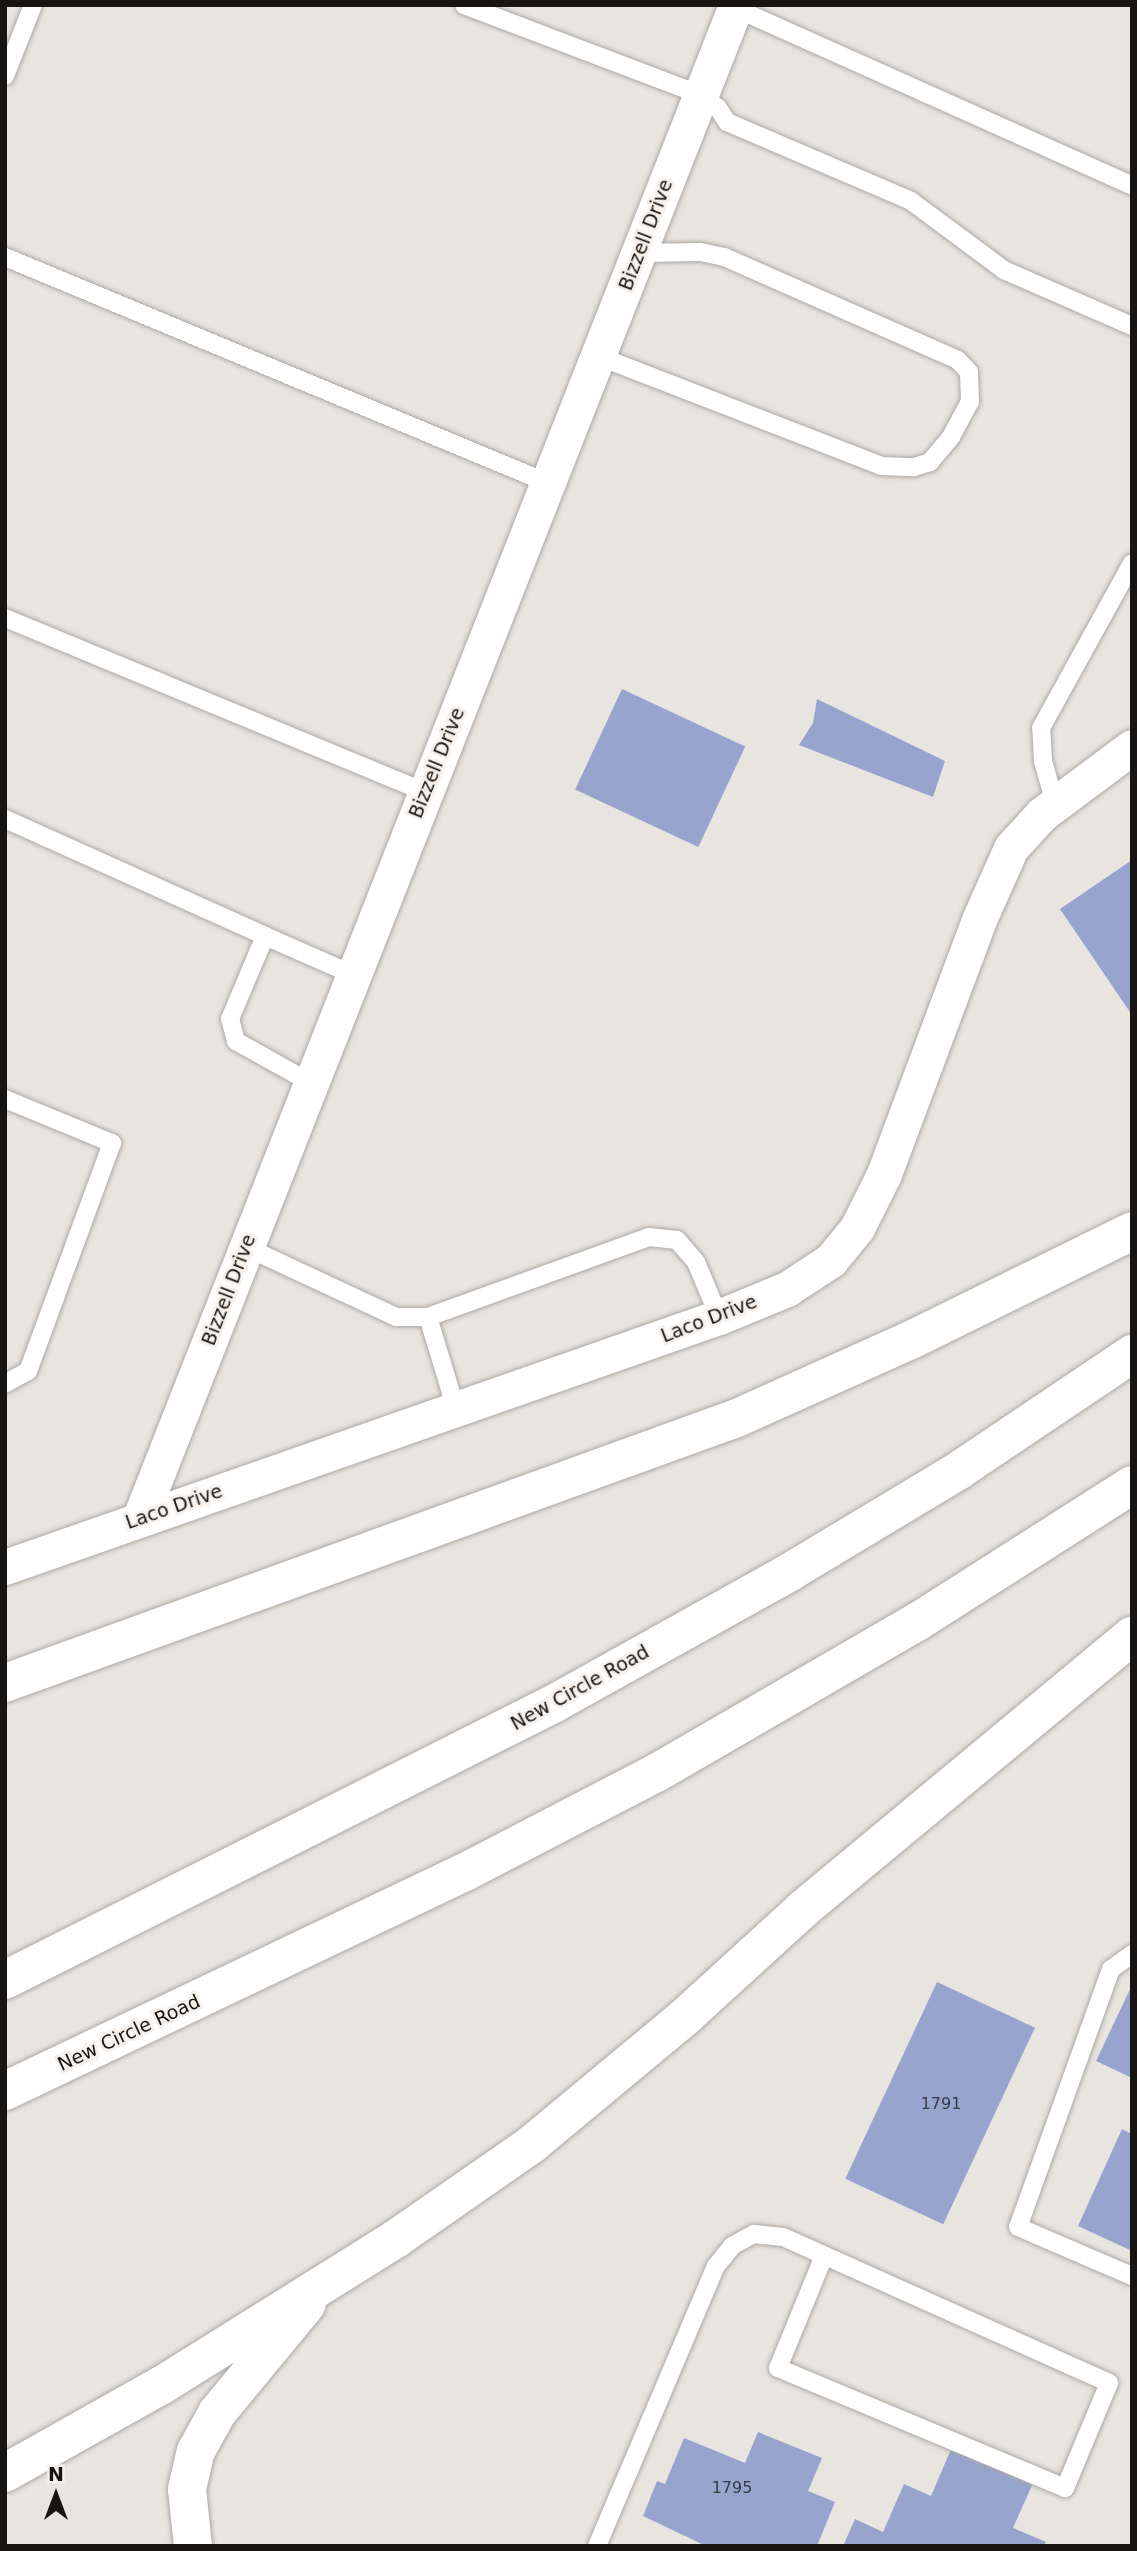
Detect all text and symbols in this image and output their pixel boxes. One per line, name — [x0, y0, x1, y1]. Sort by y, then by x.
street label: Bizzell Drive — [614, 176, 678, 294]
street label: Bizzell Drive — [404, 704, 470, 822]
street label: Bizzell Drive — [197, 1231, 261, 1349]
street label: Laco Drive — [658, 1290, 760, 1348]
street label: Laco Drive — [123, 1480, 225, 1534]
street label: New Circle Road — [507, 1641, 653, 1735]
street label: New Circle Road — [54, 1990, 204, 2076]
house number: 1791 — [921, 2094, 961, 2114]
north arrow — [21, 2460, 91, 2530]
text: N — [48, 2463, 64, 2485]
house number: 1795 — [712, 2478, 752, 2498]

